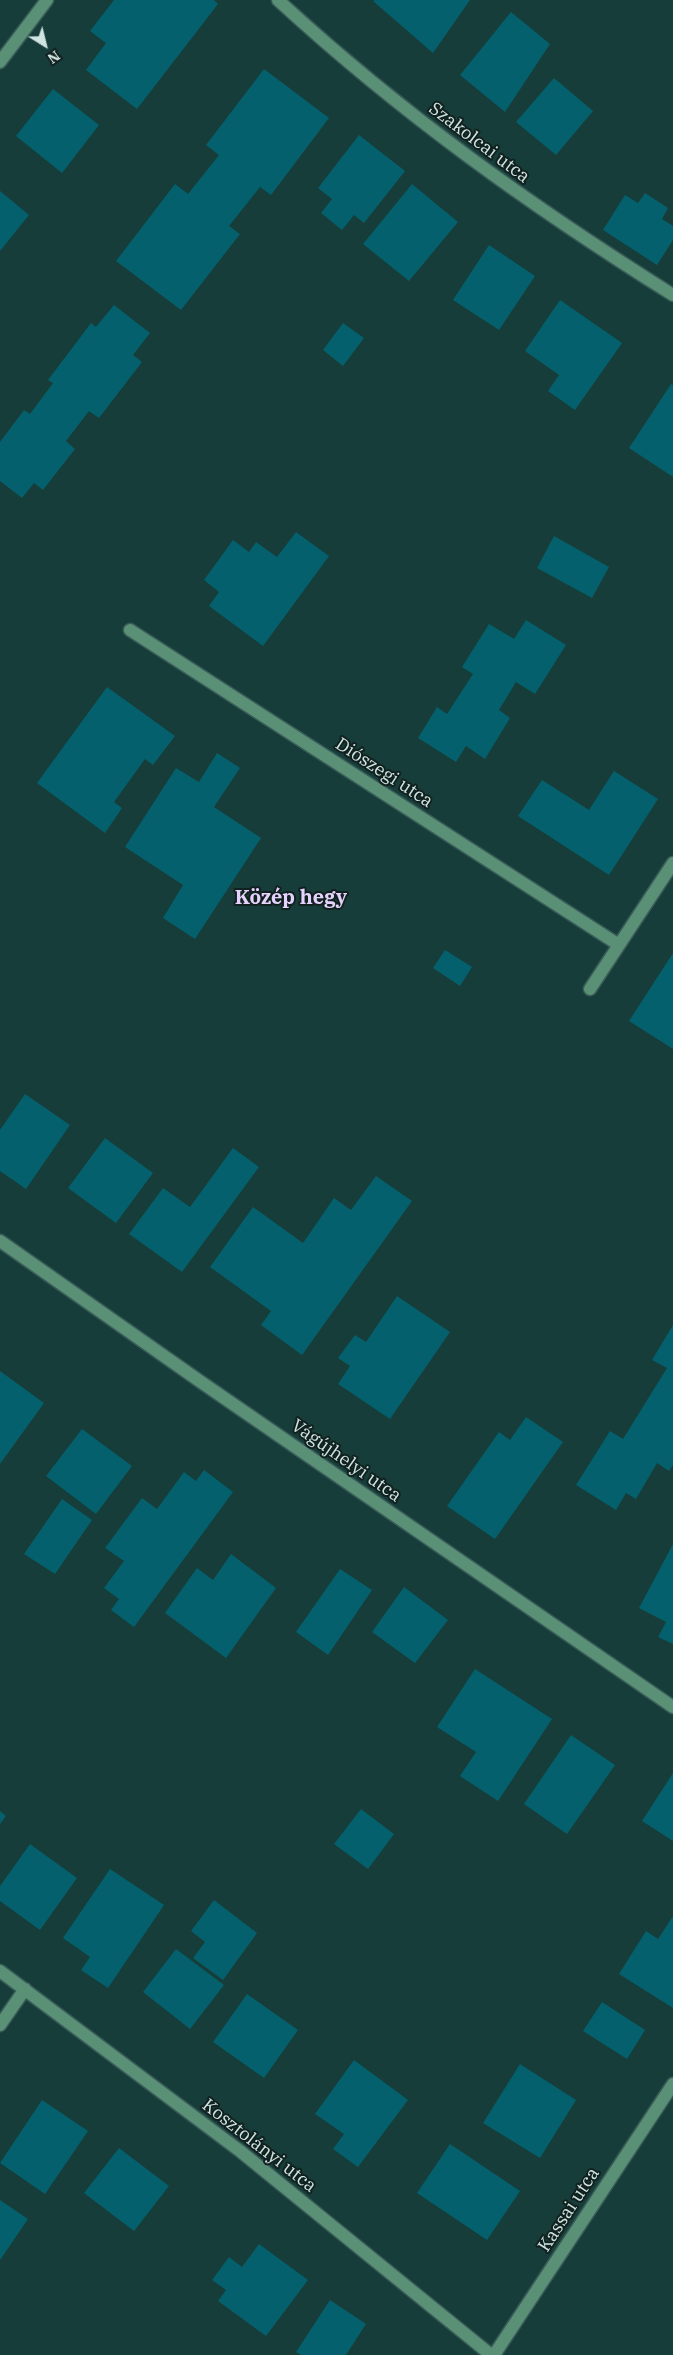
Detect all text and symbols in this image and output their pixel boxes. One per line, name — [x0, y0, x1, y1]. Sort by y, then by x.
north arrow — [20, 20, 70, 70]
text: N — [44, 47, 64, 68]
street label: Szakolcai utca — [424, 98, 534, 188]
street label: Diószegi utca — [331, 734, 437, 812]
district label: Közép hegy — [235, 886, 347, 910]
street label: Vágújhelyi utca — [287, 1415, 405, 1507]
street label: Kosztolányi utca — [198, 2095, 320, 2197]
street label: Kassai utca — [534, 2164, 604, 2256]

